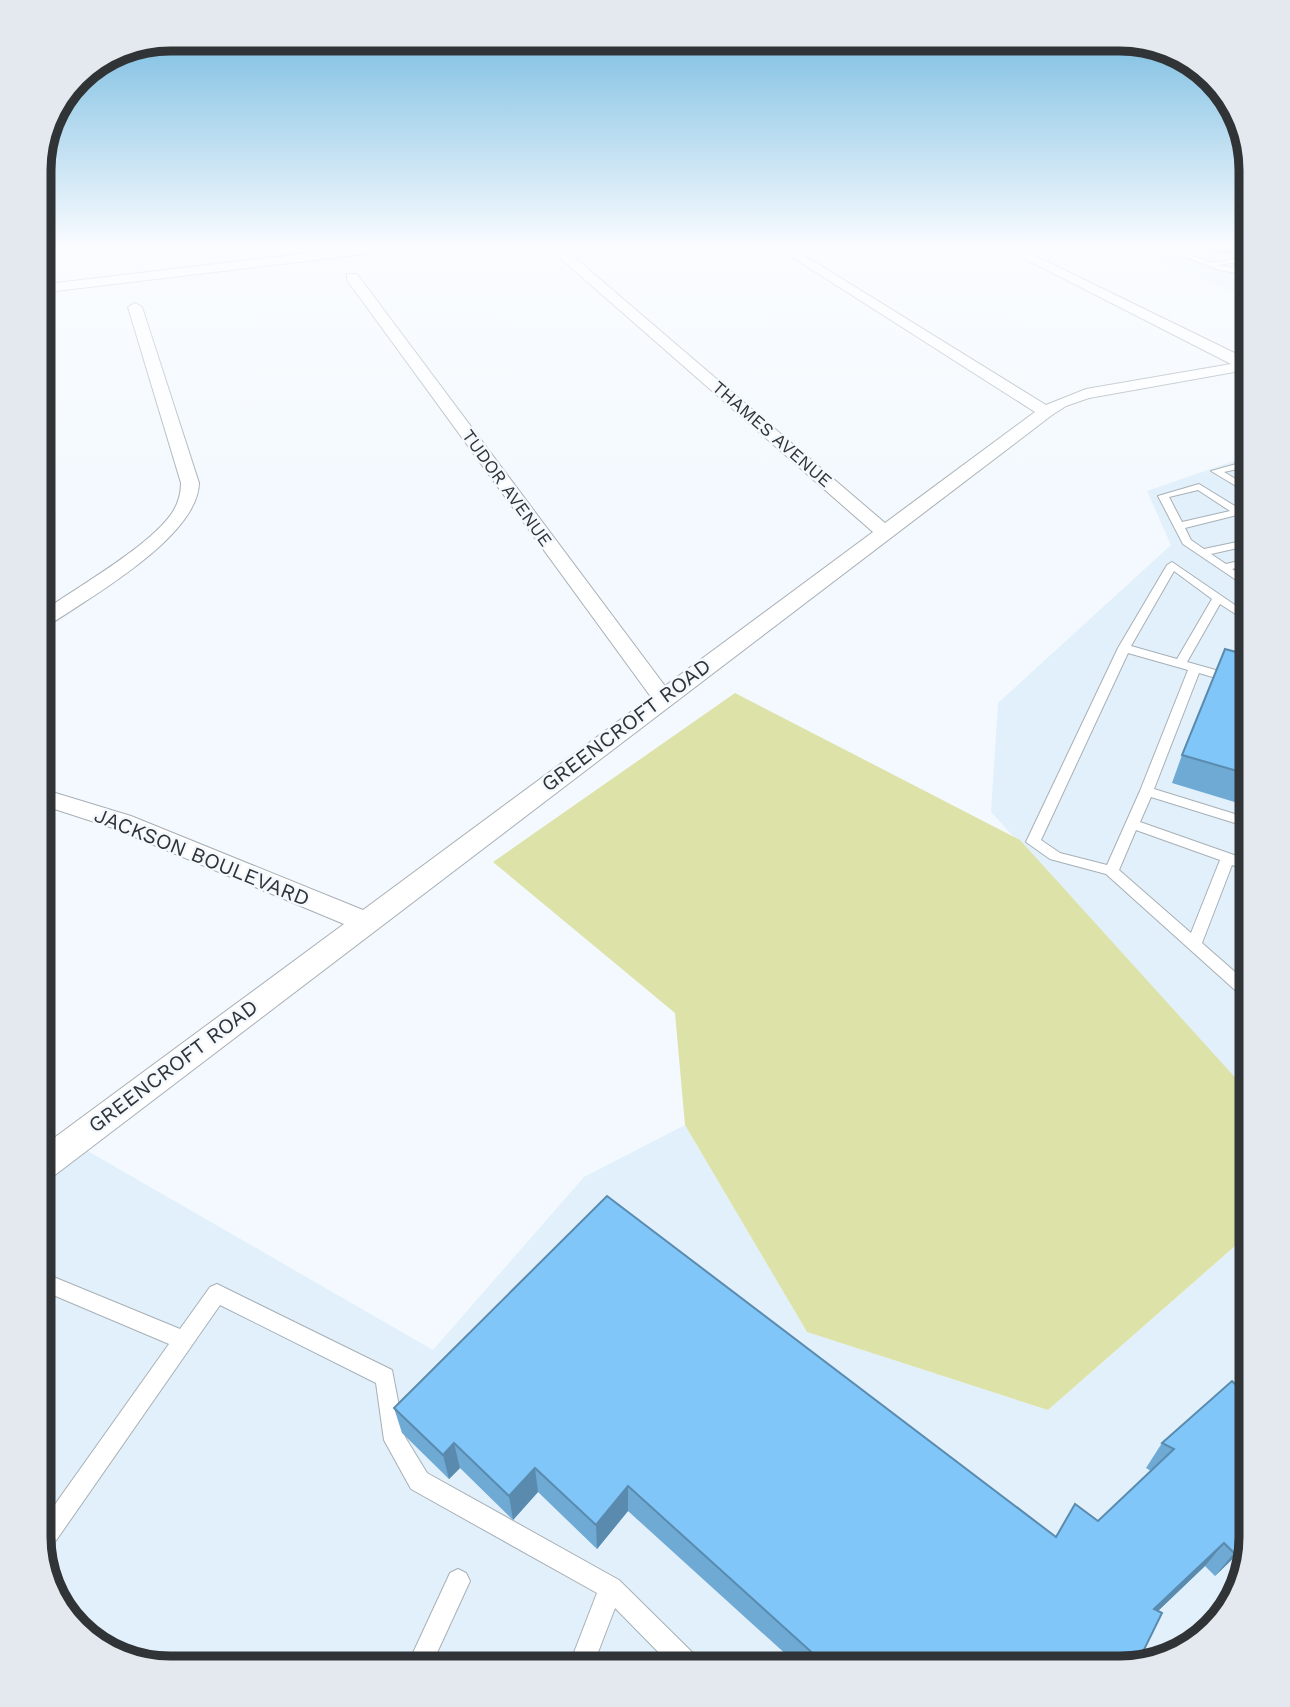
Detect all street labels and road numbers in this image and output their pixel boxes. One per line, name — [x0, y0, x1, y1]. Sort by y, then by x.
street label: THAMES AVENUE — [708, 376, 836, 491]
street label: TUDOR AVENUE — [458, 425, 557, 550]
street label: GREENCROFT ROAD — [536, 653, 715, 796]
street label: JACKSON BOULEVARD — [91, 802, 313, 911]
street label: GREENCROFT ROAD — [83, 994, 262, 1137]

